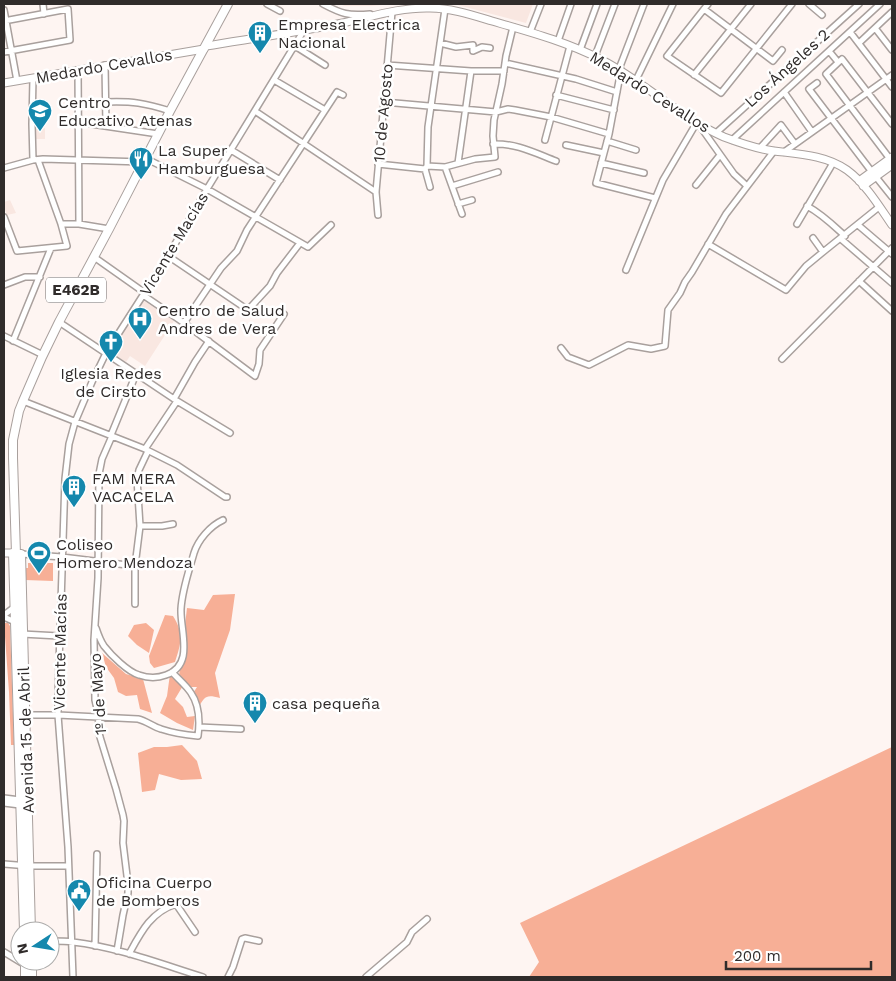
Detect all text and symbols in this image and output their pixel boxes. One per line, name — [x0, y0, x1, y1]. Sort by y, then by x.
place label: Empresa Electrica Nacional — [278, 15, 420, 52]
building icon: Empresa Electrica Nacional — [247, 20, 273, 54]
street label: Los Ángeles 2 — [741, 25, 833, 111]
street label: Medardo Cevallos — [34, 45, 174, 87]
street label: Medardo Cevallos — [586, 47, 714, 137]
street label: 10 de Agosto — [369, 63, 397, 163]
place label: Centro Educativo Atenas — [58, 93, 193, 130]
school or university icon: Centro Educativo Atenas — [27, 98, 53, 132]
place label: La Super Hamburguesa — [158, 141, 265, 178]
restaurant icon: La Super Hamburguesa — [128, 146, 154, 180]
street label: Vicente Macías — [136, 189, 212, 299]
road number: E462B — [46, 278, 106, 302]
place label: Centro de Salud Andres de Vera — [158, 301, 285, 338]
hospital icon: Centro de Salud Andres de Vera — [127, 306, 153, 340]
church icon: Iglesia Redes de Cirsto — [98, 329, 124, 363]
place label: Iglesia Redes de Cirsto — [60, 364, 162, 401]
place label: FAM MERA VACACELA — [92, 469, 176, 506]
building icon: FAM MERA VACACELA — [61, 474, 87, 508]
place label: Coliseo Homero Mendoza — [56, 535, 193, 572]
sports icon: Coliseo Homero Mendoza — [26, 540, 52, 574]
street label: Vicente Macías — [49, 593, 71, 711]
street label: 1º de Mayo — [86, 652, 110, 736]
street label: Avenida 15 de Abril — [14, 666, 38, 814]
building icon: casa pequeña — [242, 690, 268, 724]
place label: casa pequeña — [272, 694, 380, 713]
place label: Oficina Cuerpo de Bomberos — [96, 873, 212, 910]
public building icon: Oficina Cuerpo de Bomberos — [66, 878, 92, 912]
north arrow — [10, 921, 60, 971]
scale bar — [726, 938, 871, 970]
text: N — [13, 942, 31, 955]
text: 200 m — [734, 947, 781, 965]

